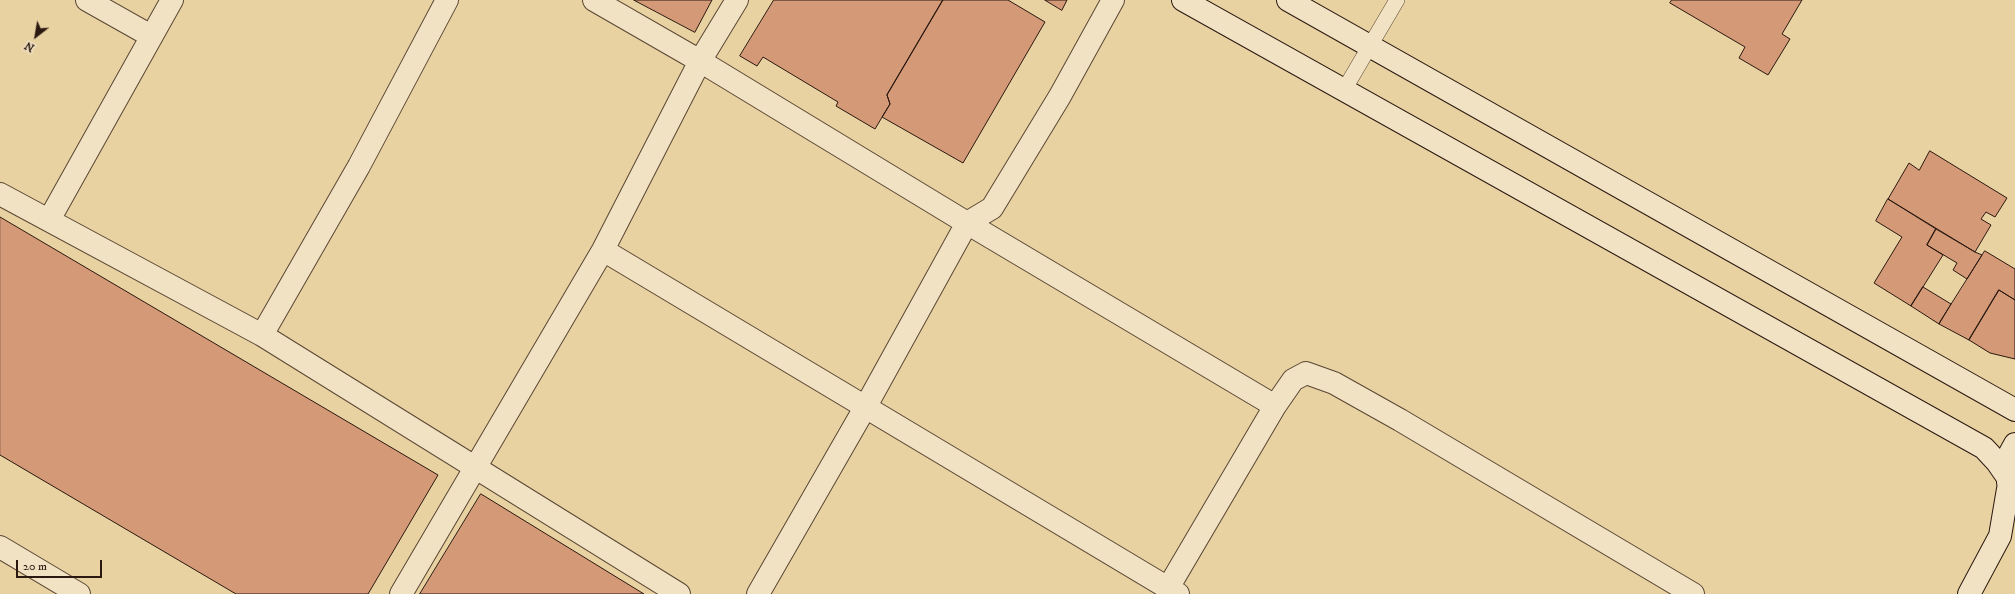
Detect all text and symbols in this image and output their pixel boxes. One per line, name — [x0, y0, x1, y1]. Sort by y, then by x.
north arrow — [16, 16, 56, 56]
text: N — [22, 38, 37, 55]
scale bar — [18, 552, 104, 578]
text: 20 m — [23, 559, 47, 574]

